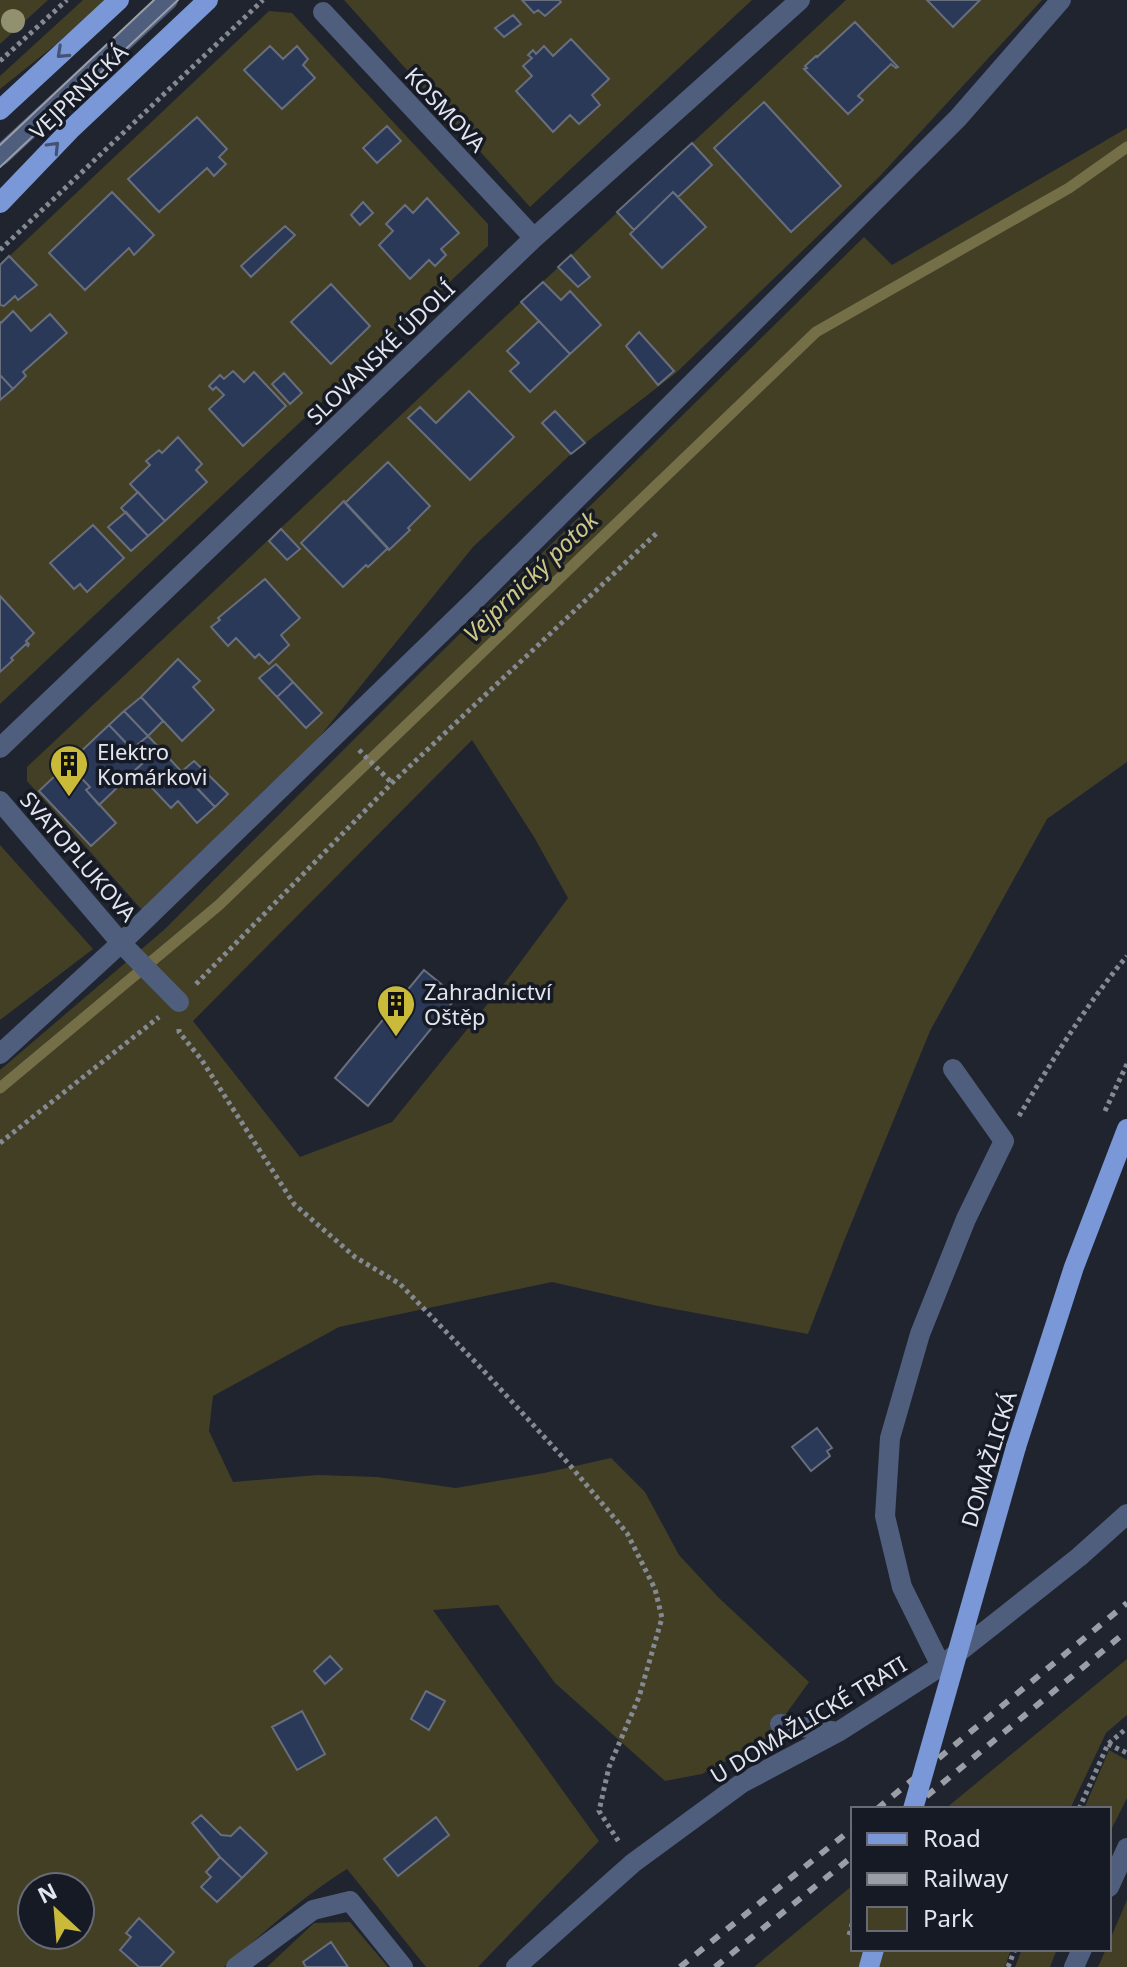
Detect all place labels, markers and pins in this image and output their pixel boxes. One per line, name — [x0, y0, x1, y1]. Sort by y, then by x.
place label: Elektro Komárkovi — [97, 736, 207, 791]
building icon: Elektro Komárkovi — [48, 743, 90, 798]
place label: Zahradnictví Oštěp — [424, 976, 553, 1031]
building icon: Zahradnictví Oštěp — [375, 983, 417, 1038]

